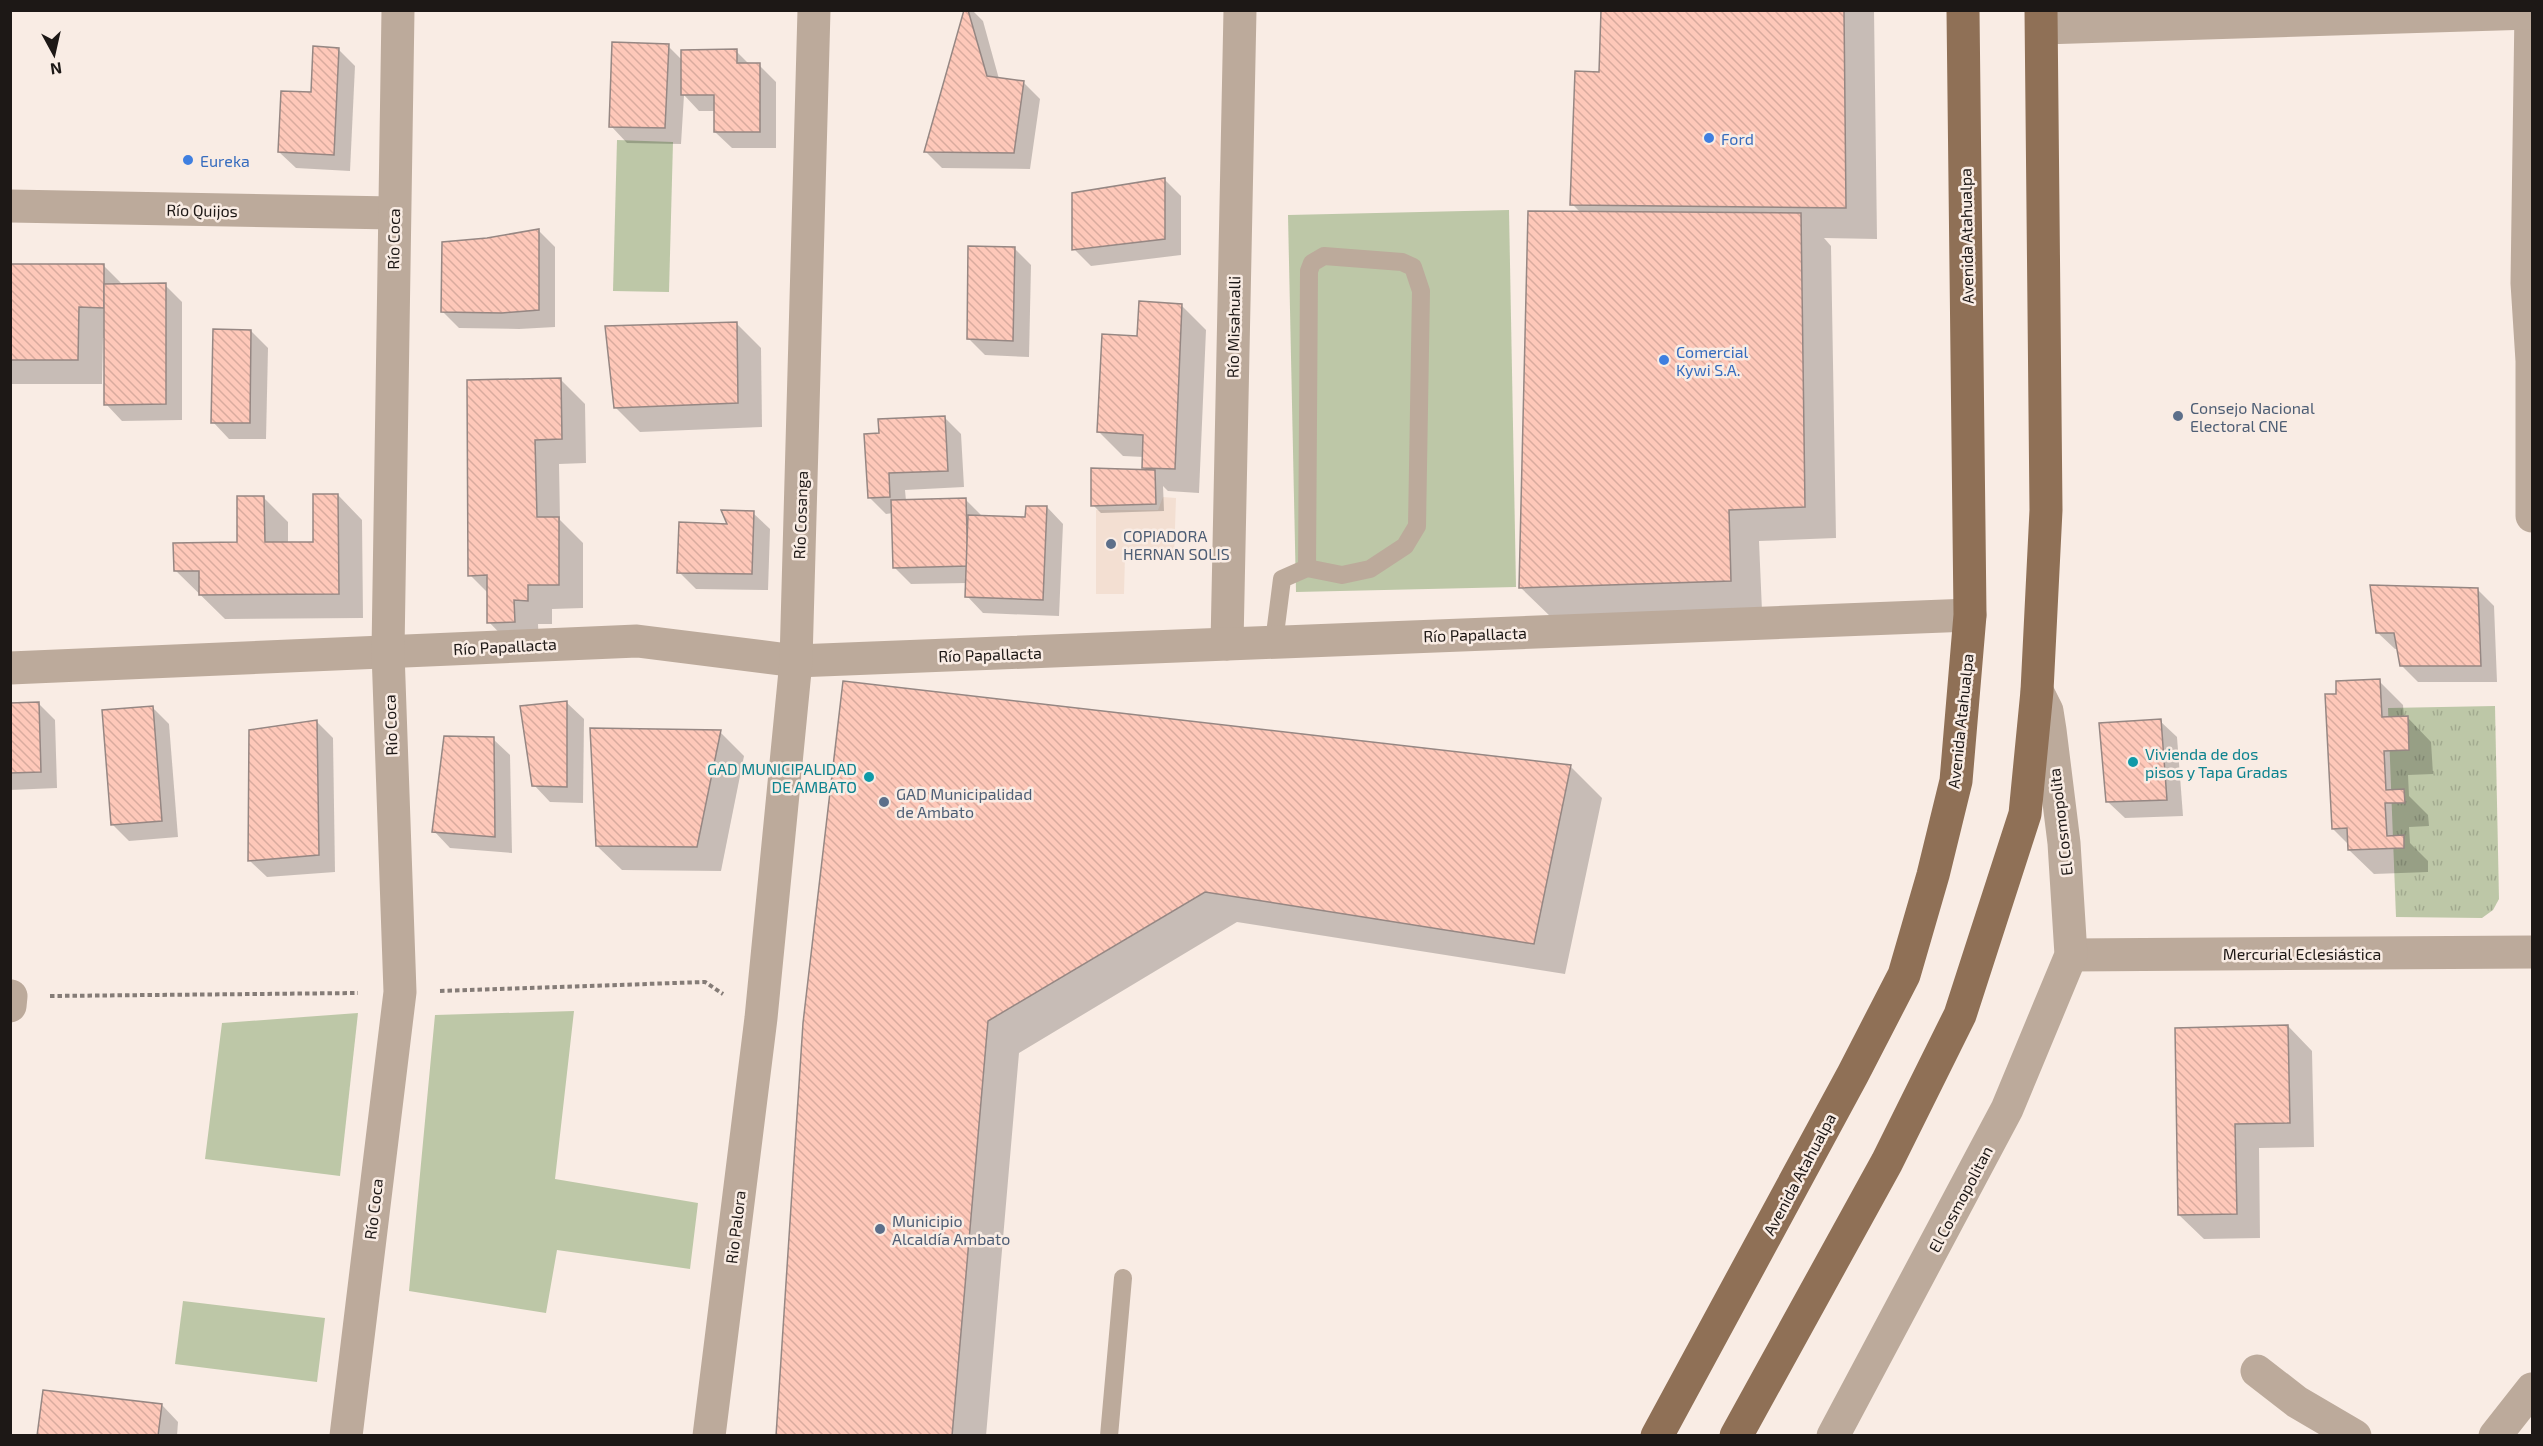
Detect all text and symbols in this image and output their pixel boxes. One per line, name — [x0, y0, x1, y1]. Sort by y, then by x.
north arrow — [24, 24, 84, 84]
text: N — [49, 59, 63, 80]
place label: Ford — [1721, 129, 1754, 148]
marker: Ford — [1702, 131, 1716, 145]
place label: Eureka — [200, 151, 250, 170]
marker: Eureka — [181, 153, 195, 167]
street label: Avenida Atahualpa — [1955, 168, 1977, 304]
street label: Río Quijos — [166, 200, 238, 221]
street label: Río Coca — [383, 208, 403, 270]
street label: Río Misahualli — [1223, 276, 1243, 378]
place label: Comercial Kywi S.A. — [1676, 342, 1749, 379]
marker: Comercial Kywi S.A. — [1657, 353, 1671, 367]
place label: Consejo Nacional Electoral CNE — [2190, 398, 2315, 435]
marker: Consejo Nacional Electoral CNE — [2171, 409, 2185, 423]
street label: Río Cosanga — [789, 470, 811, 560]
place label: COPIADORA HERNAN SOLIS — [1123, 526, 1230, 563]
marker: COPIADORA HERNAN SOLIS — [1104, 537, 1118, 551]
street label: Río Papallacta — [1423, 623, 1527, 645]
street label: Río Papallacta — [453, 634, 557, 658]
street label: Río Papallacta — [938, 643, 1042, 665]
street label: Avenida Atahualpa — [1943, 653, 1977, 789]
street label: Río Coca — [379, 694, 401, 756]
place label: Vivienda de dos pisos y Tapa Gradas — [2145, 744, 2288, 781]
marker: Vivienda de dos pisos y Tapa Gradas — [2126, 755, 2140, 769]
place label: GAD MUNICIPALIDAD DE AMBATO — [707, 759, 857, 796]
street label: El Cosmopolita — [2044, 767, 2076, 877]
marker: GAD MUNICIPALIDAD DE AMBATO — [862, 770, 876, 784]
place label: GAD Municipalidad de Ambato — [896, 784, 1032, 821]
marker: GAD Municipalidad de Ambato — [877, 795, 891, 809]
street label: Mercurial Eclesiástica — [2223, 944, 2381, 963]
street label: Avenida Atahualpa — [1759, 1110, 1839, 1238]
street label: El Cosmopolitan — [1924, 1143, 1996, 1255]
street label: Río Coca — [360, 1177, 386, 1241]
street label: Rio Palora — [721, 1189, 749, 1265]
place label: Municipio Alcaldía Ambato — [892, 1211, 1010, 1248]
marker: Municipio Alcaldía Ambato — [873, 1222, 887, 1236]

